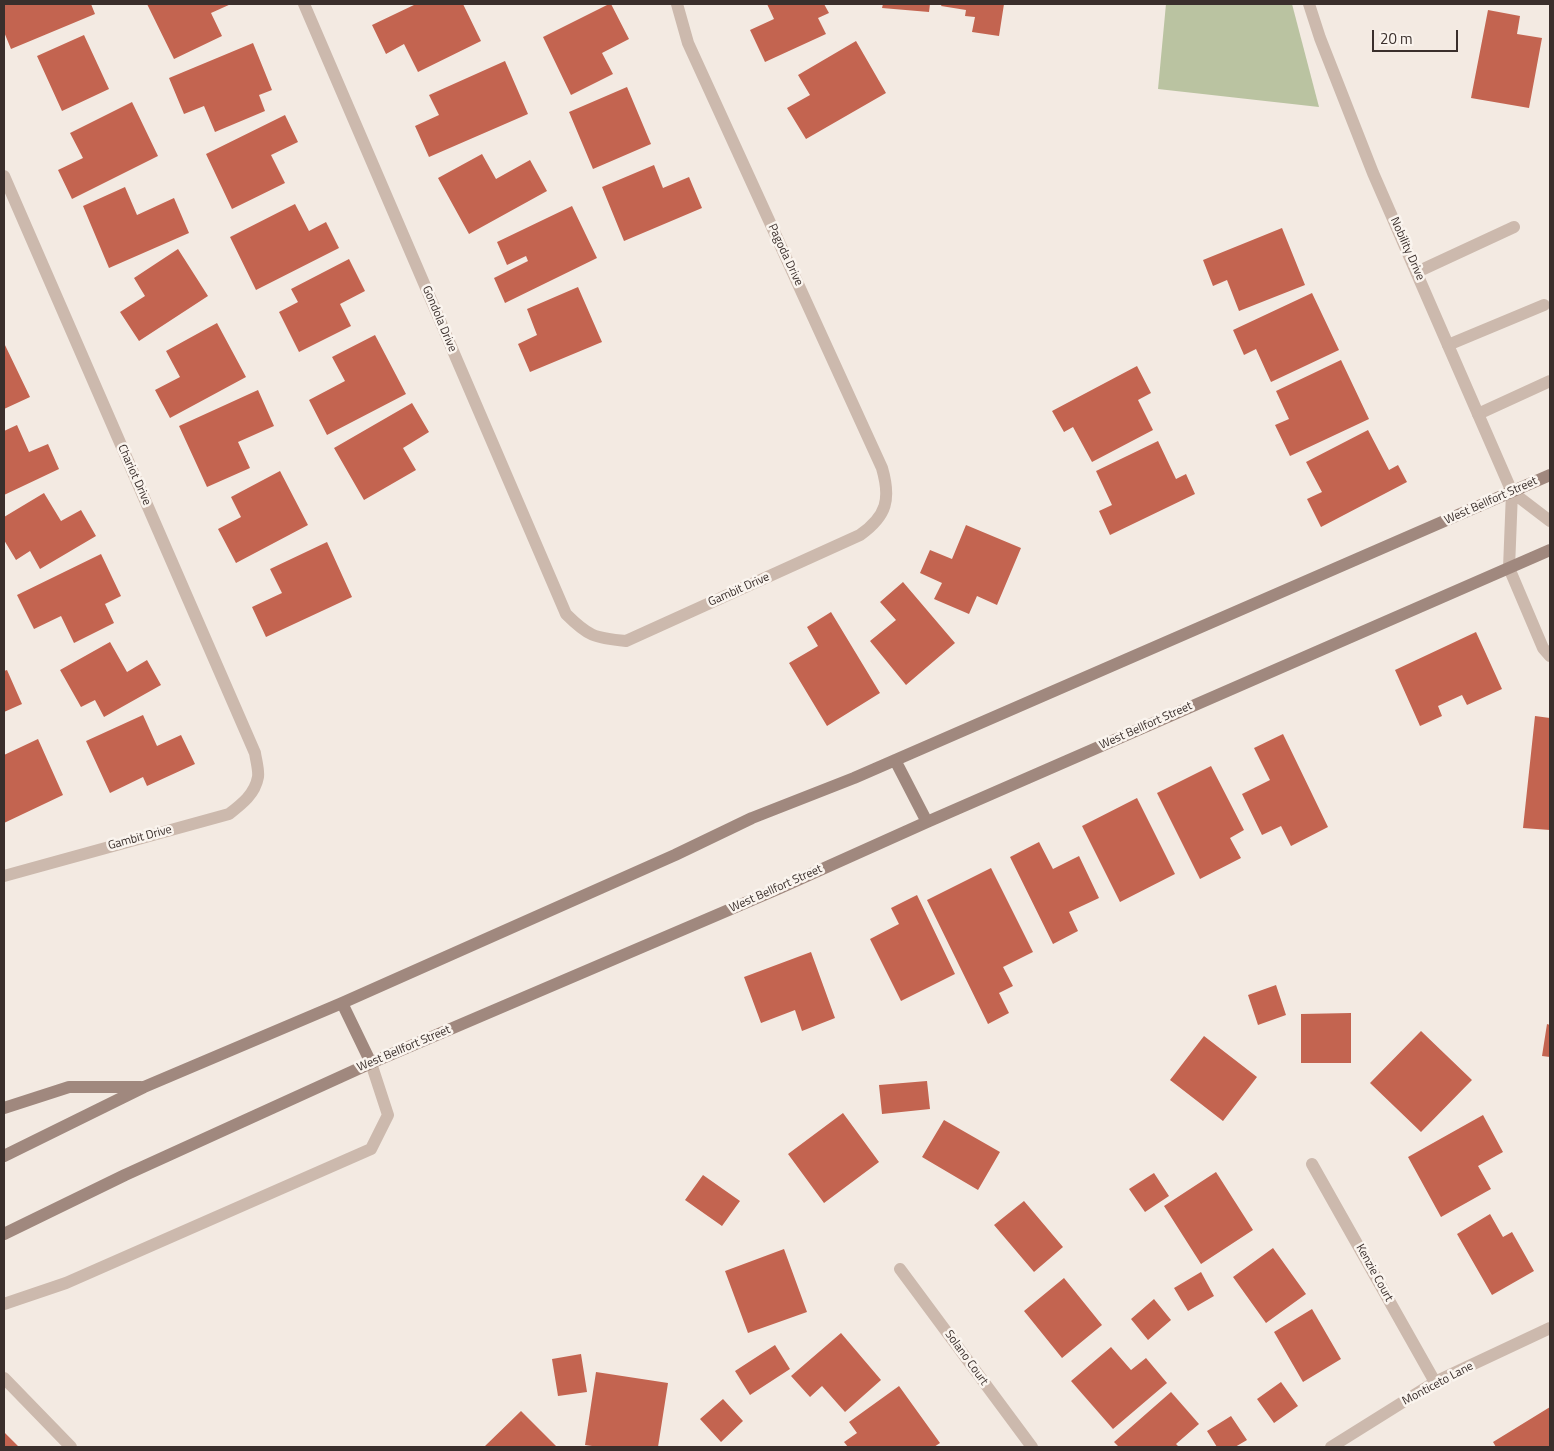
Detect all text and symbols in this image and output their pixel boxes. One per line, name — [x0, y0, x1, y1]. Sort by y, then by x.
scale bar — [1374, 20, 1460, 52]
text: 20 m — [1380, 27, 1413, 50]
street label: Nobility Drive — [1387, 215, 1427, 283]
street label: Pagoda Drive — [764, 222, 806, 288]
street label: Gondola Drive — [419, 284, 459, 354]
street label: Chariot Drive — [114, 442, 154, 508]
street label: West Bellfort Street — [1442, 474, 1540, 528]
street label: Gambit Drive — [706, 570, 772, 610]
street label: West Bellfort Street — [1097, 699, 1195, 753]
street label: Gambit Drive — [107, 823, 173, 853]
street label: West Bellfort Street — [727, 862, 825, 916]
street label: West Bellfort Street — [355, 1023, 453, 1075]
street label: Kenzie Court — [1352, 1242, 1396, 1304]
street label: Solano Court — [941, 1328, 991, 1388]
street label: Monticeto Lane — [1400, 1359, 1476, 1409]

